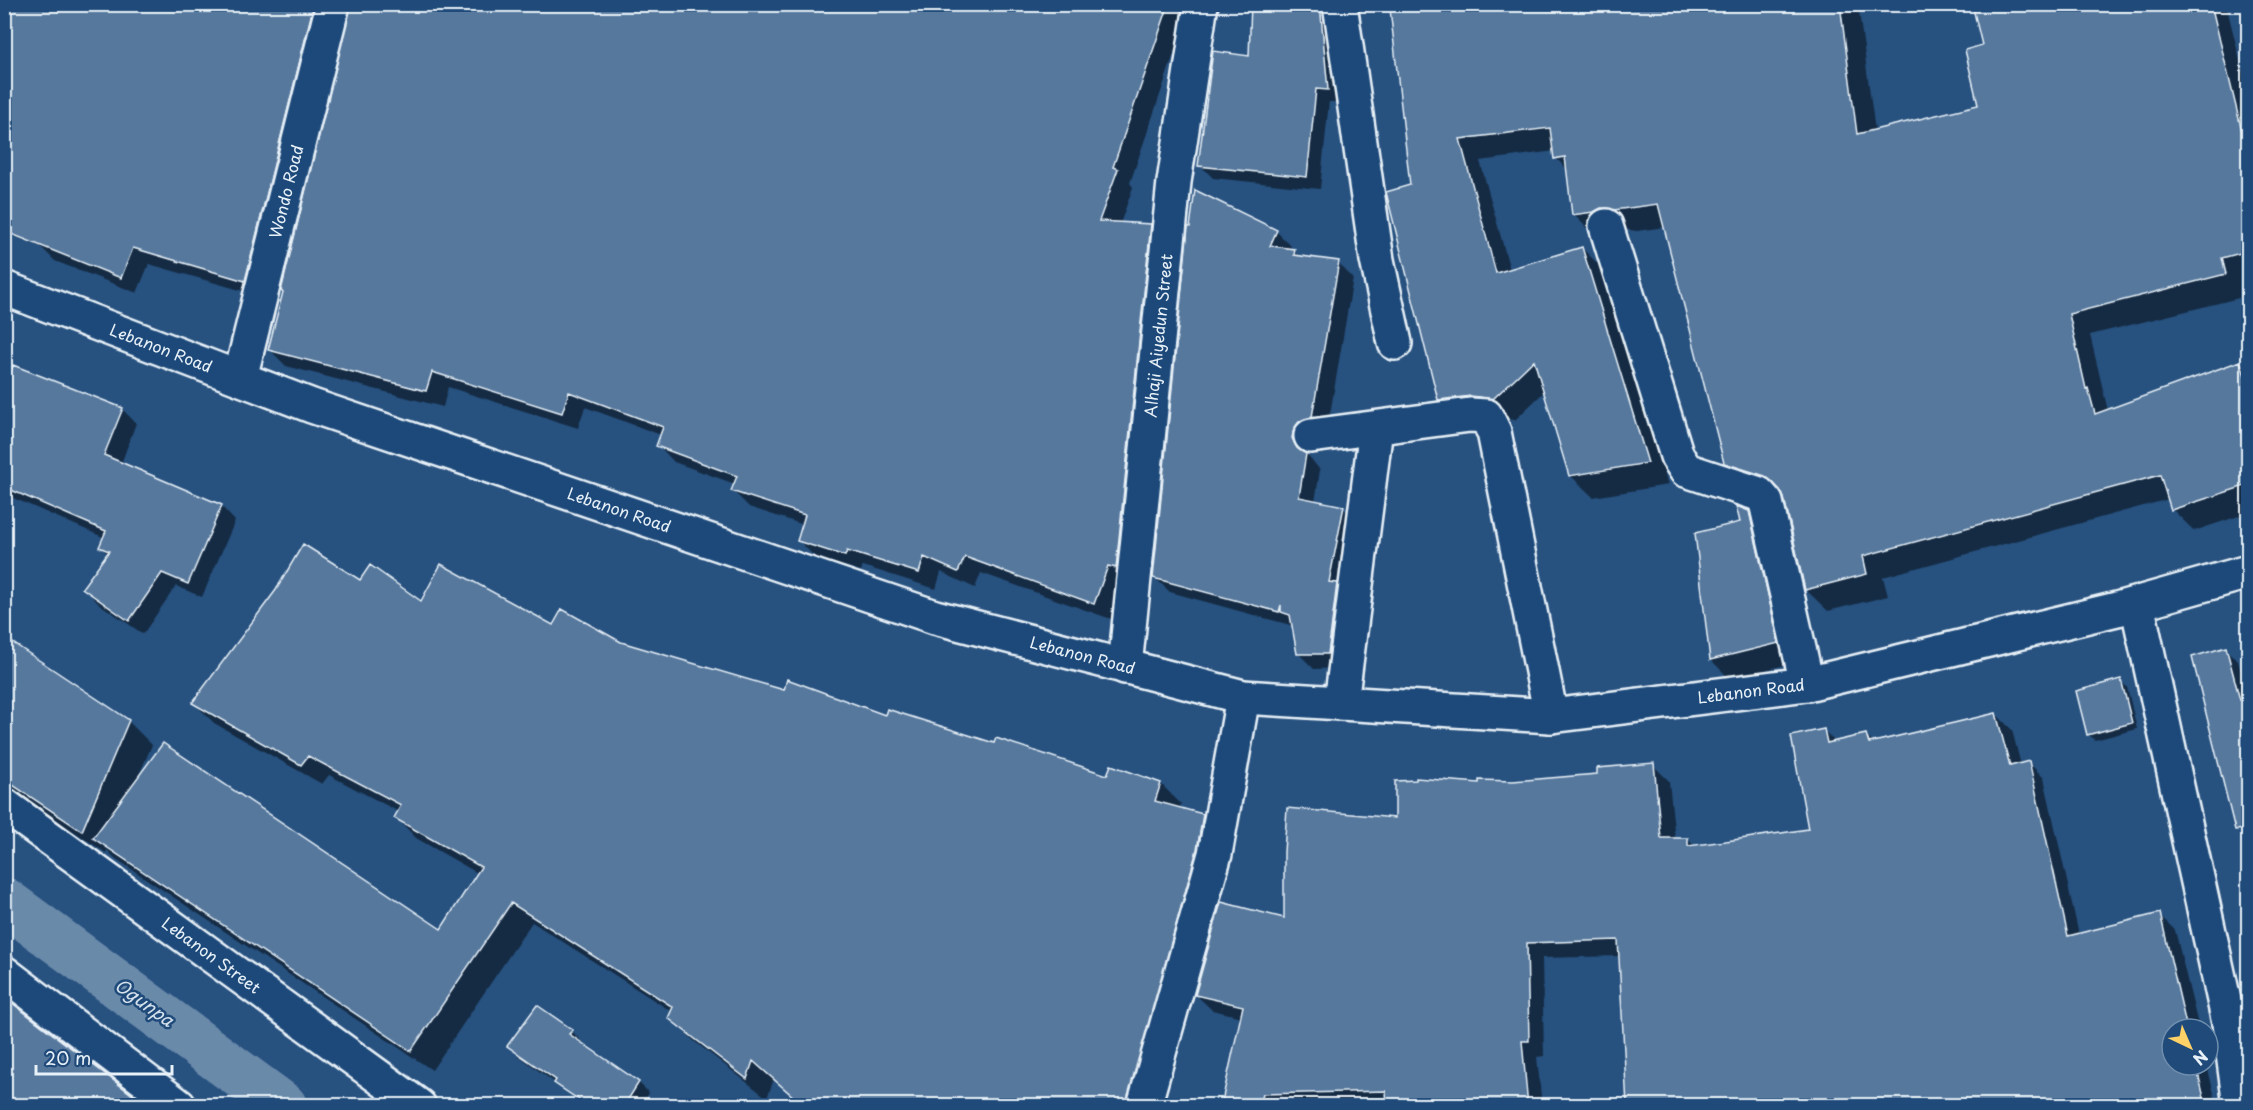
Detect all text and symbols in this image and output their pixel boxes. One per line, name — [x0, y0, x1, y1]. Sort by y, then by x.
street label: Wondo Road — [262, 142, 309, 241]
street label: Alhaji Aiyedun Street — [1137, 252, 1178, 418]
street label: Lebanon Road — [107, 317, 216, 378]
street label: Lebanon Road — [564, 480, 674, 538]
street label: Lebanon Road — [1027, 629, 1138, 680]
street label: Lebanon Road — [1696, 671, 1806, 709]
street label: Lebanon Street — [157, 910, 267, 999]
water label: Ogunpa — [110, 971, 181, 1033]
north arrow — [2160, 1017, 2220, 1077]
scale bar — [36, 1038, 172, 1076]
text: 20 m — [45, 1044, 91, 1071]
text: N — [2188, 1045, 2214, 1072]

